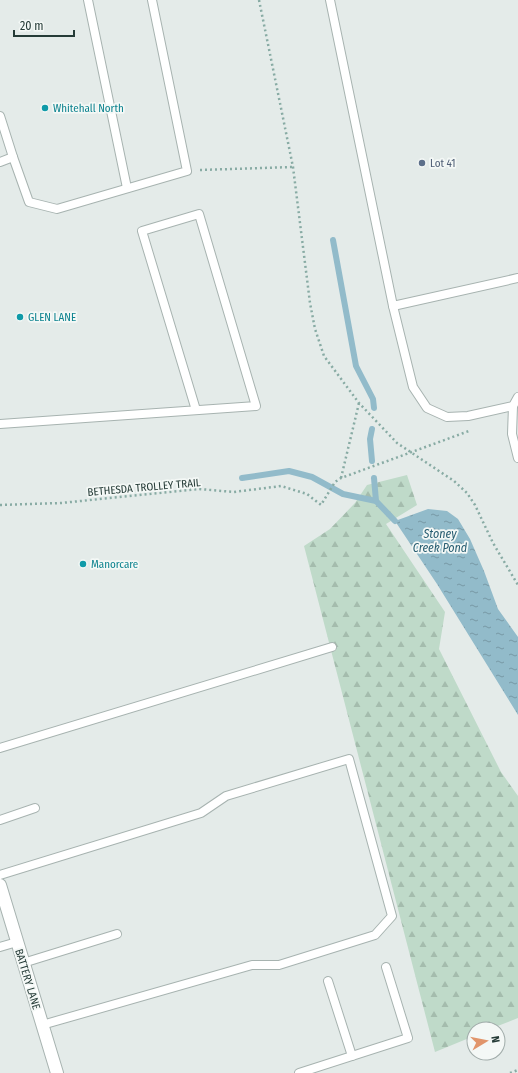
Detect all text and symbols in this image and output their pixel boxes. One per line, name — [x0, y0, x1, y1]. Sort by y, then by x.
scale bar — [14, 12, 74, 38]
text: 20 m — [20, 19, 44, 33]
place label: Whitehall North — [53, 102, 124, 115]
marker: Whitehall North — [40, 103, 50, 113]
place label: Lot 41 — [430, 157, 456, 170]
marker: Lot 41 — [417, 158, 427, 168]
place label: GLEN LANE — [28, 311, 76, 324]
marker: GLEN LANE — [15, 312, 25, 322]
street label: BETHESDA TROLLEY TRAIL — [87, 476, 201, 499]
water label: Stoney Creek Pond — [413, 527, 468, 555]
place label: Manorcare — [91, 558, 138, 571]
marker: Manorcare — [78, 559, 88, 569]
street label: BATTERY LANE — [12, 947, 43, 1011]
north arrow — [466, 1021, 506, 1061]
text: N — [488, 1035, 502, 1044]

